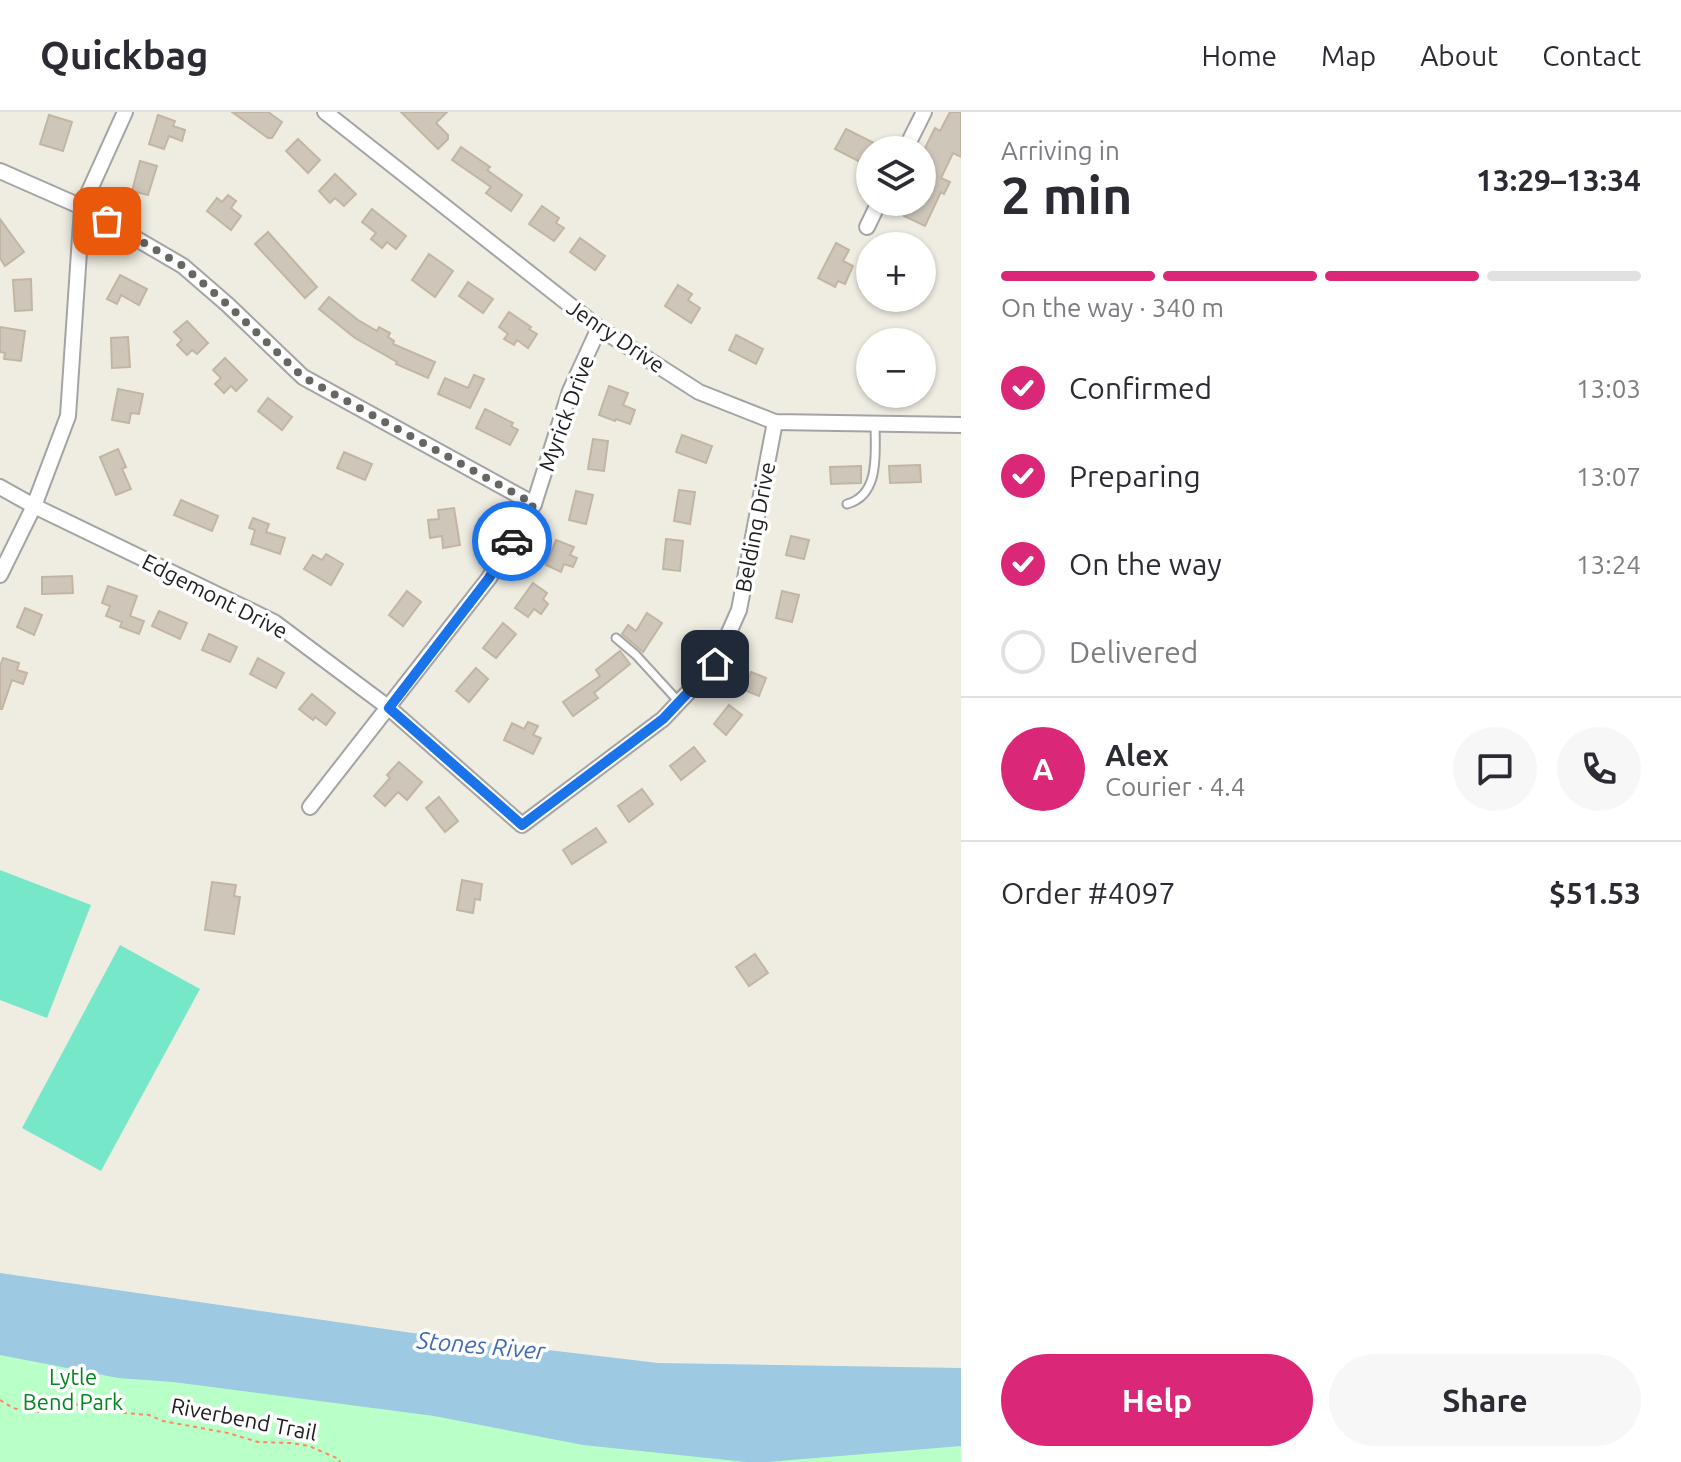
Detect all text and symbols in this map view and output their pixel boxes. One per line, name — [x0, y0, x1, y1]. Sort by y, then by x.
text: Quickbag — [40, 34, 208, 76]
text: Home — [1202, 40, 1277, 71]
text: Map — [1321, 40, 1376, 71]
text: About — [1420, 40, 1498, 71]
text: Contact — [1542, 40, 1641, 71]
map controls — [856, 136, 936, 408]
button: layers — [856, 136, 936, 216]
text: Arriving in — [1001, 136, 1120, 165]
text: 13:29–13:34 — [1476, 163, 1641, 197]
text: 2 min — [1001, 166, 1132, 224]
pin — [73, 187, 141, 255]
icon: bag — [85, 199, 129, 243]
button: + — [856, 232, 936, 312]
text: On the way · 340 m — [1001, 293, 1224, 322]
street label: Jenry Drive — [563, 294, 670, 377]
button: − — [856, 328, 936, 408]
street label: Myrick Drive — [533, 351, 598, 474]
icon: check — [1001, 366, 1045, 410]
text: Confirmed — [1069, 371, 1212, 405]
text: 13:03 — [1576, 374, 1641, 403]
icon: check — [1001, 454, 1045, 498]
text: Preparing — [1069, 459, 1201, 493]
street label: Belding Drive — [730, 460, 779, 594]
text: 13:07 — [1576, 462, 1641, 491]
courier — [472, 501, 552, 581]
icon: car — [490, 519, 534, 563]
icon: check — [1001, 542, 1045, 586]
text: On the way — [1069, 547, 1222, 581]
street label: Edgemont Drive — [138, 548, 292, 643]
text: 13:24 — [1576, 550, 1641, 579]
pin — [681, 630, 749, 698]
text: Delivered — [1069, 635, 1198, 669]
icon: home — [693, 642, 737, 686]
button: chat — [1453, 727, 1537, 811]
button: phone — [1557, 727, 1641, 811]
text: Alex — [1105, 738, 1169, 772]
text: A — [1032, 752, 1054, 786]
text: Courier · 4.4 — [1105, 772, 1245, 801]
text: Order #4097 — [1001, 876, 1175, 910]
text: $51.53 — [1549, 876, 1641, 910]
water label: Stones River — [415, 1326, 547, 1365]
button: Help — [1001, 1354, 1313, 1446]
button: Share — [1329, 1354, 1641, 1446]
park label: Lytle Bend Park — [23, 1364, 123, 1414]
street label: Riverbend Trail — [169, 1392, 319, 1445]

